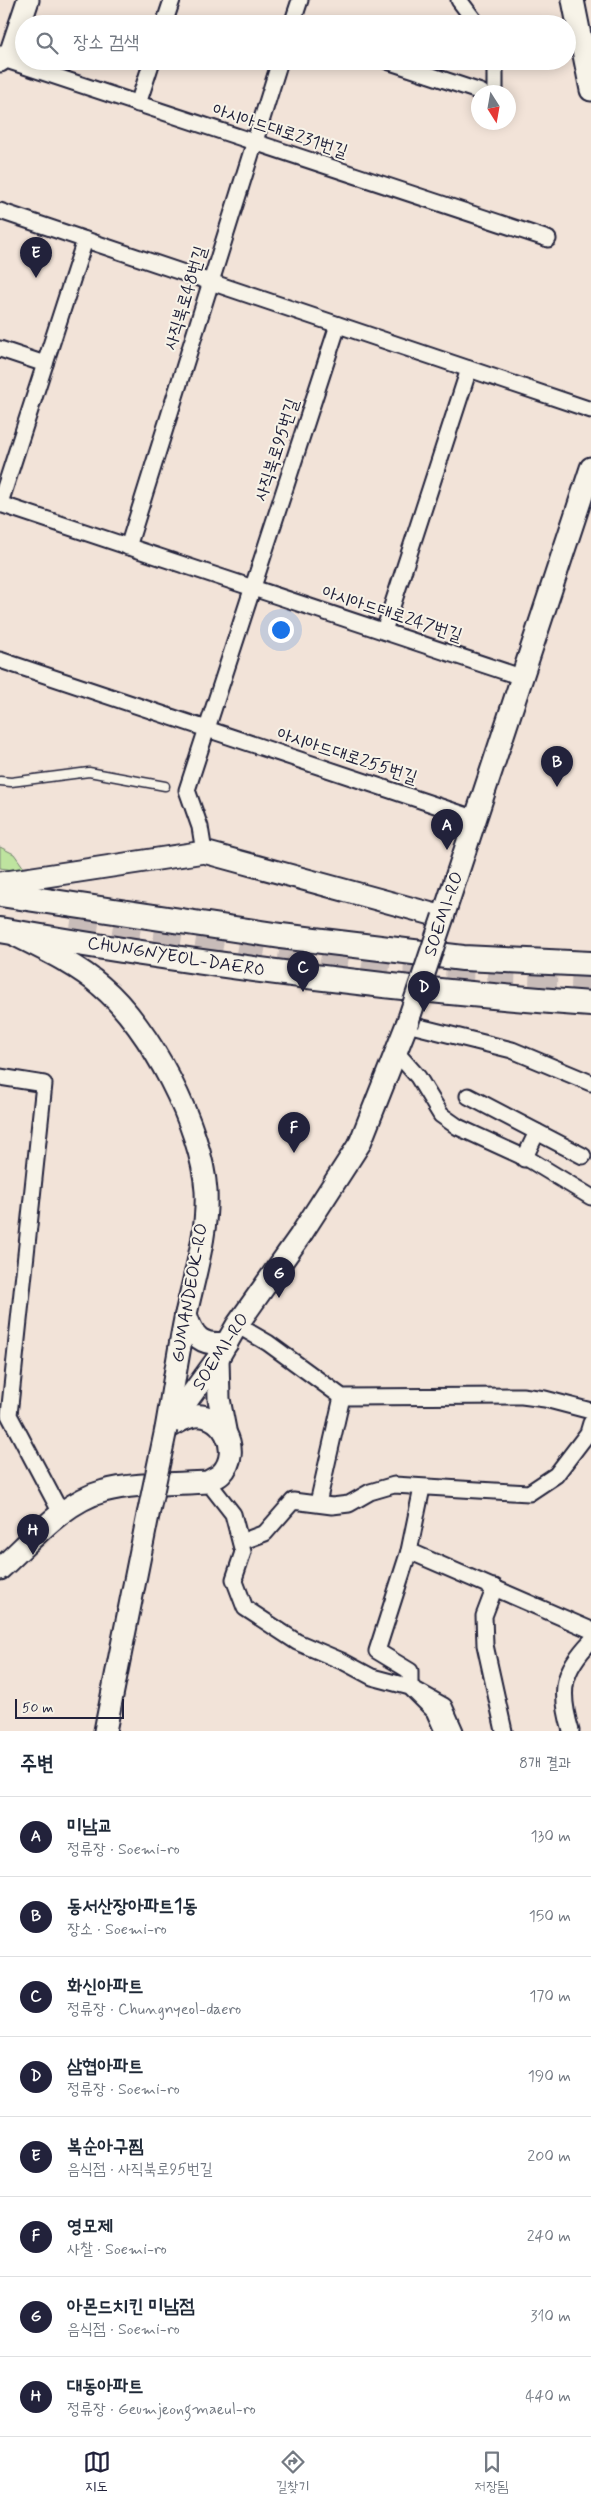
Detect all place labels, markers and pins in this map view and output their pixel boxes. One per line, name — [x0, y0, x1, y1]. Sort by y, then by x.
pin: E — [20, 237, 52, 278]
pin: B — [541, 746, 573, 787]
pin: A — [431, 809, 463, 850]
pin: C — [287, 951, 319, 992]
pin: D — [408, 971, 440, 1012]
pin: F — [278, 1112, 310, 1153]
pin: G — [263, 1257, 295, 1298]
pin: H — [17, 1514, 49, 1555]

